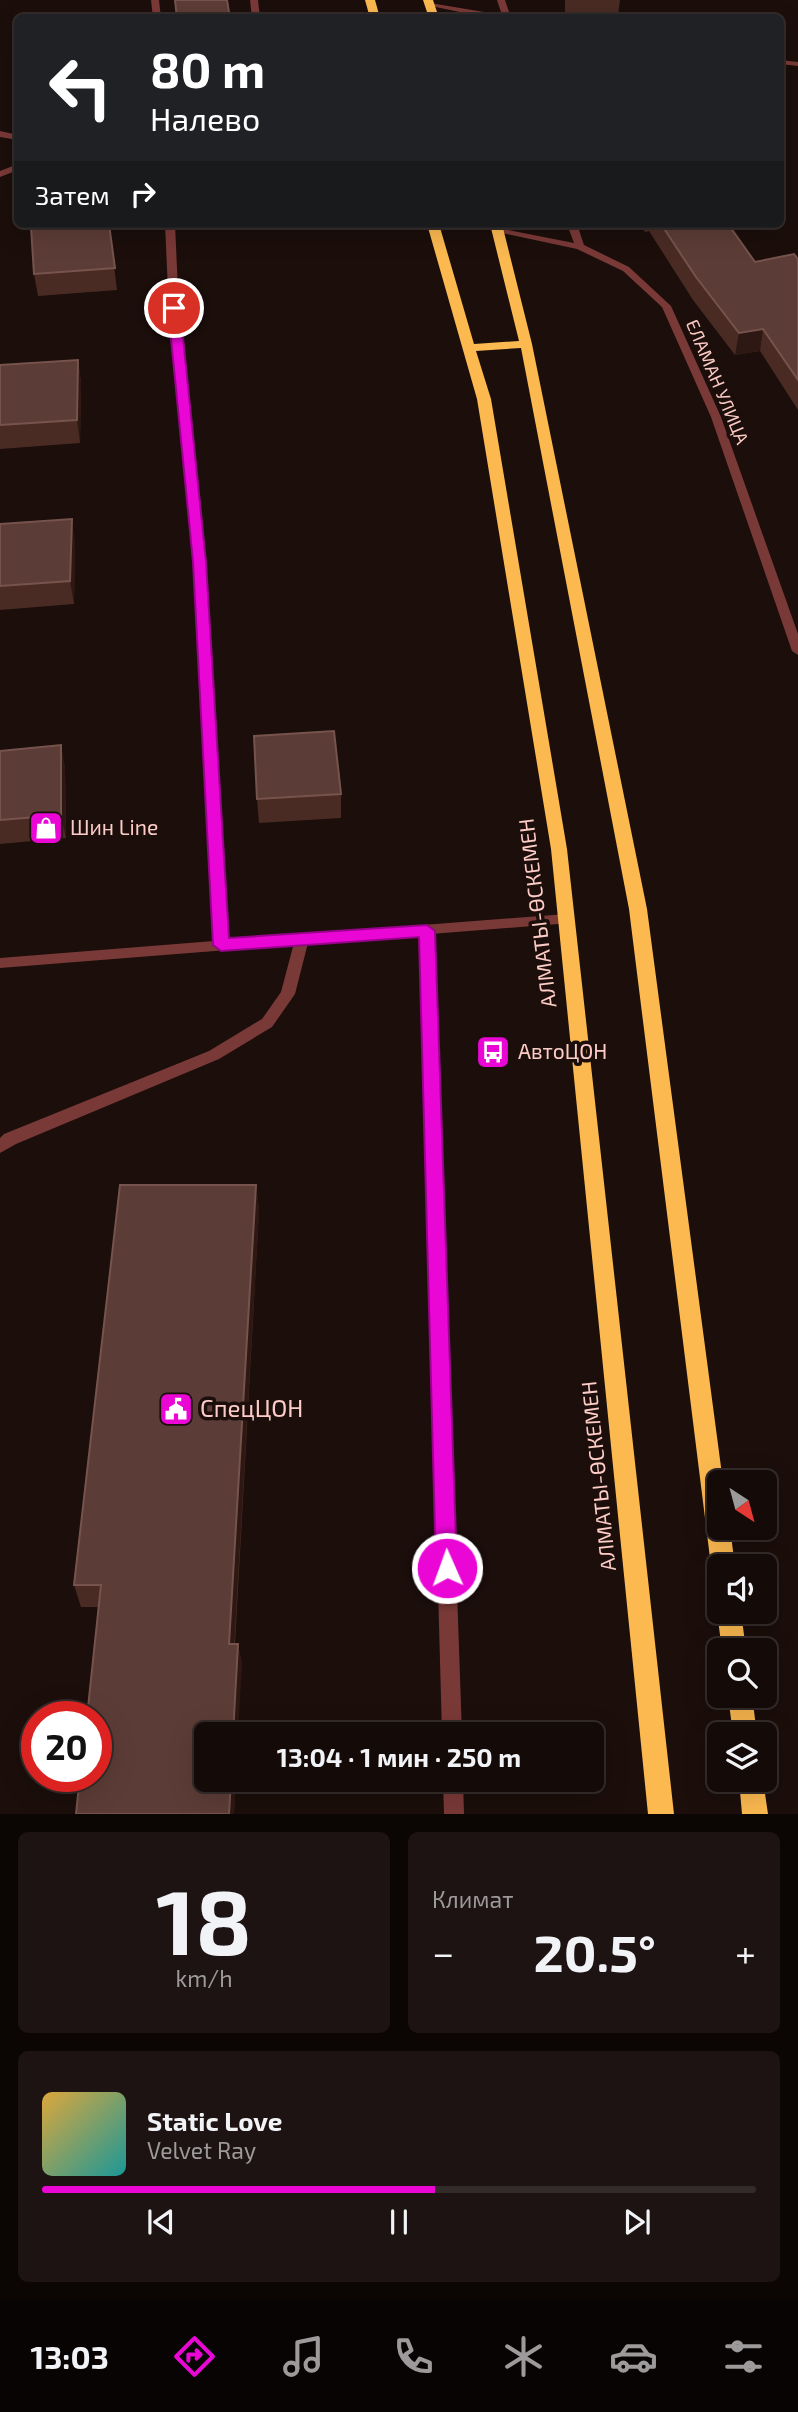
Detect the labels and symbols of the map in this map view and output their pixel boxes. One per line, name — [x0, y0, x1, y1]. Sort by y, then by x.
pin — [144, 278, 204, 338]
street label: ЕЛАМАН УЛИЦА — [682, 316, 754, 448]
shop icon: Шин Line — [27, 809, 65, 847]
place label: Шин Line — [70, 814, 158, 839]
street label: АЛМАТЫ-ӨСКЕМЕН — [512, 817, 561, 1009]
bus stop icon: АвтоЦОН — [474, 1033, 512, 1071]
place label: АвтоЦОН — [518, 1038, 607, 1063]
street label: АЛМАТЫ-ӨСКЕМЕН — [575, 1380, 620, 1572]
public building icon: СпецЦОН — [157, 1390, 195, 1428]
place label: СпецЦОН — [200, 1393, 303, 1422]
north arrow — [707, 1470, 777, 1540]
position arrow — [410, 1531, 484, 1605]
speed limit sign: 20 — [21, 1701, 112, 1792]

